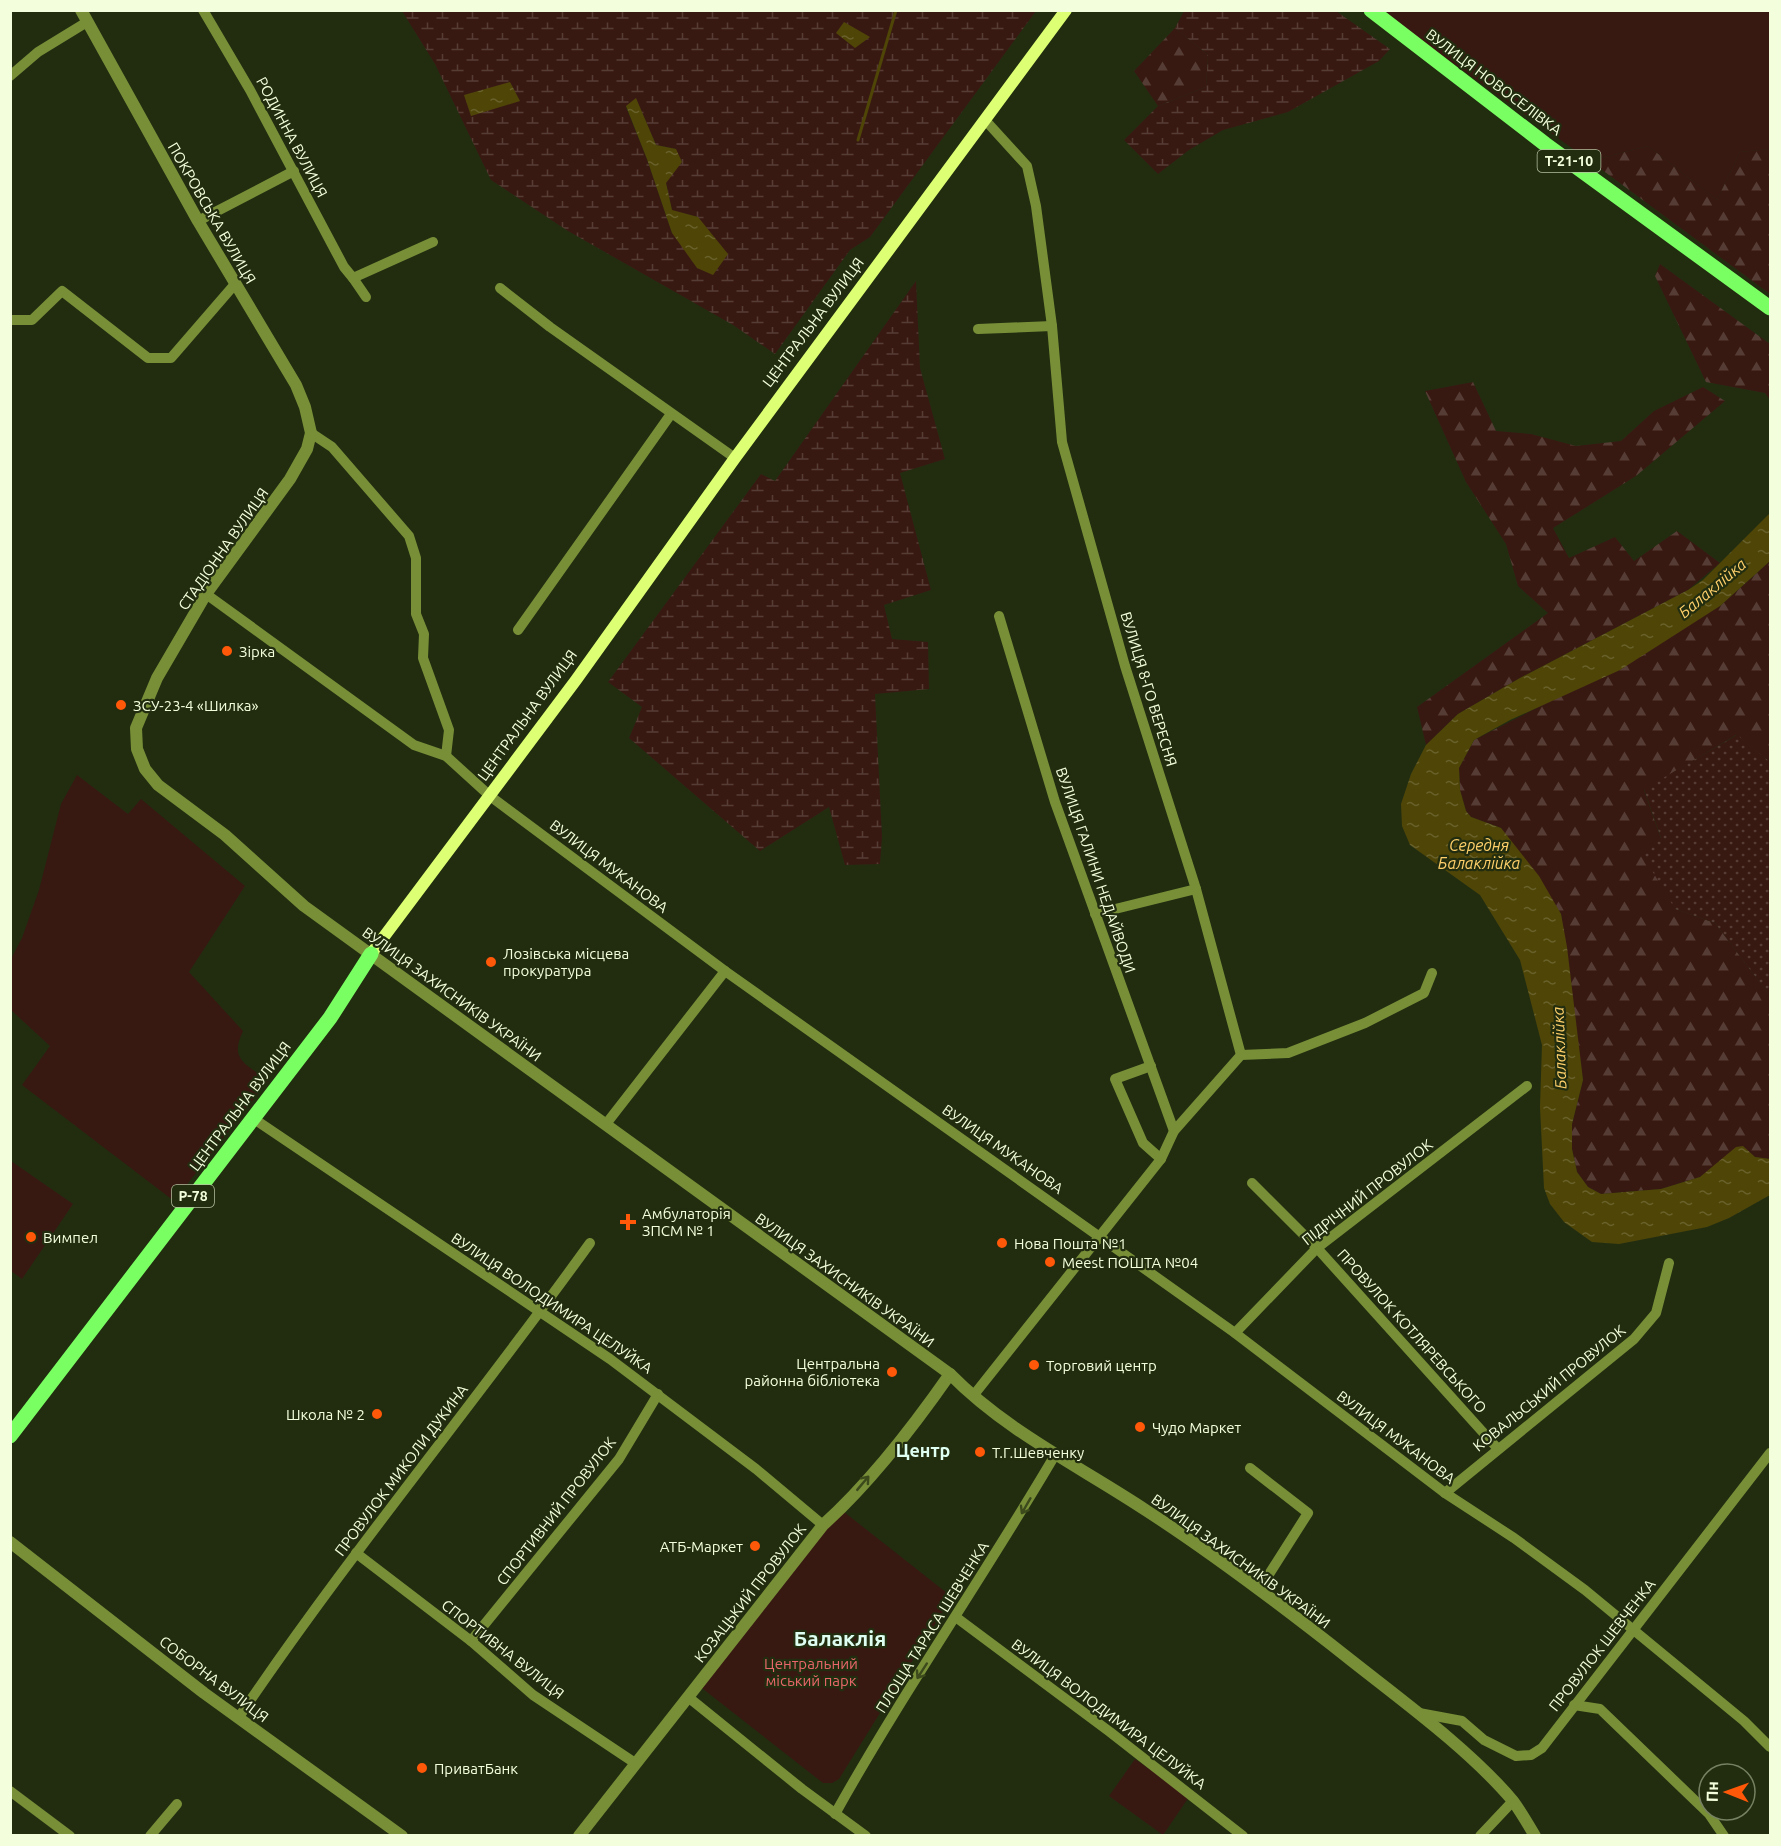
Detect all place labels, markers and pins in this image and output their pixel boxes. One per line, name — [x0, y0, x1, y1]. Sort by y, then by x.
place label: Зірка — [239, 643, 275, 660]
marker: Зірка — [220, 644, 234, 658]
place label: ЗСУ-23-4 «Шилка» — [133, 697, 259, 714]
marker: ЗСУ-23-4 «Шилка» — [114, 698, 128, 712]
place label: Лозівська місцева прокуратура — [503, 945, 629, 979]
marker: Лозівська місцева прокуратура — [484, 955, 498, 969]
place label: Амбулаторія ЗПСМ № 1 — [642, 1205, 731, 1239]
marker: Амбулаторія ЗПСМ № 1 — [619, 1213, 637, 1231]
place label: Вимпел — [43, 1229, 98, 1246]
marker: Вимпел — [24, 1230, 38, 1244]
place label: Нова Пошта №1 — [1014, 1235, 1127, 1252]
marker: Нова Пошта №1 — [995, 1236, 1009, 1250]
place label: Meest ПОШТА №04 — [1062, 1254, 1198, 1271]
marker: Meest ПОШТА №04 — [1043, 1255, 1057, 1269]
place label: Центральна районна бібліотека — [744, 1355, 880, 1389]
place label: Торговий центр — [1046, 1357, 1157, 1374]
marker: Торговий центр — [1027, 1358, 1041, 1372]
marker: Центральна районна бібліотека — [885, 1365, 899, 1379]
place label: Школа № 2 — [286, 1406, 365, 1423]
marker: Школа № 2 — [370, 1407, 384, 1421]
place label: Чудо Маркет — [1152, 1419, 1242, 1436]
marker: Чудо Маркет — [1133, 1420, 1147, 1434]
place label: Т.Г.Шевченку — [992, 1444, 1084, 1461]
marker: Т.Г.Шевченку — [973, 1445, 987, 1459]
place label: АТБ-Маркет — [660, 1538, 743, 1555]
marker: АТБ-Маркет — [748, 1539, 762, 1553]
place label: ПриватБанк — [434, 1760, 518, 1777]
marker: ПриватБанк — [415, 1761, 429, 1775]

